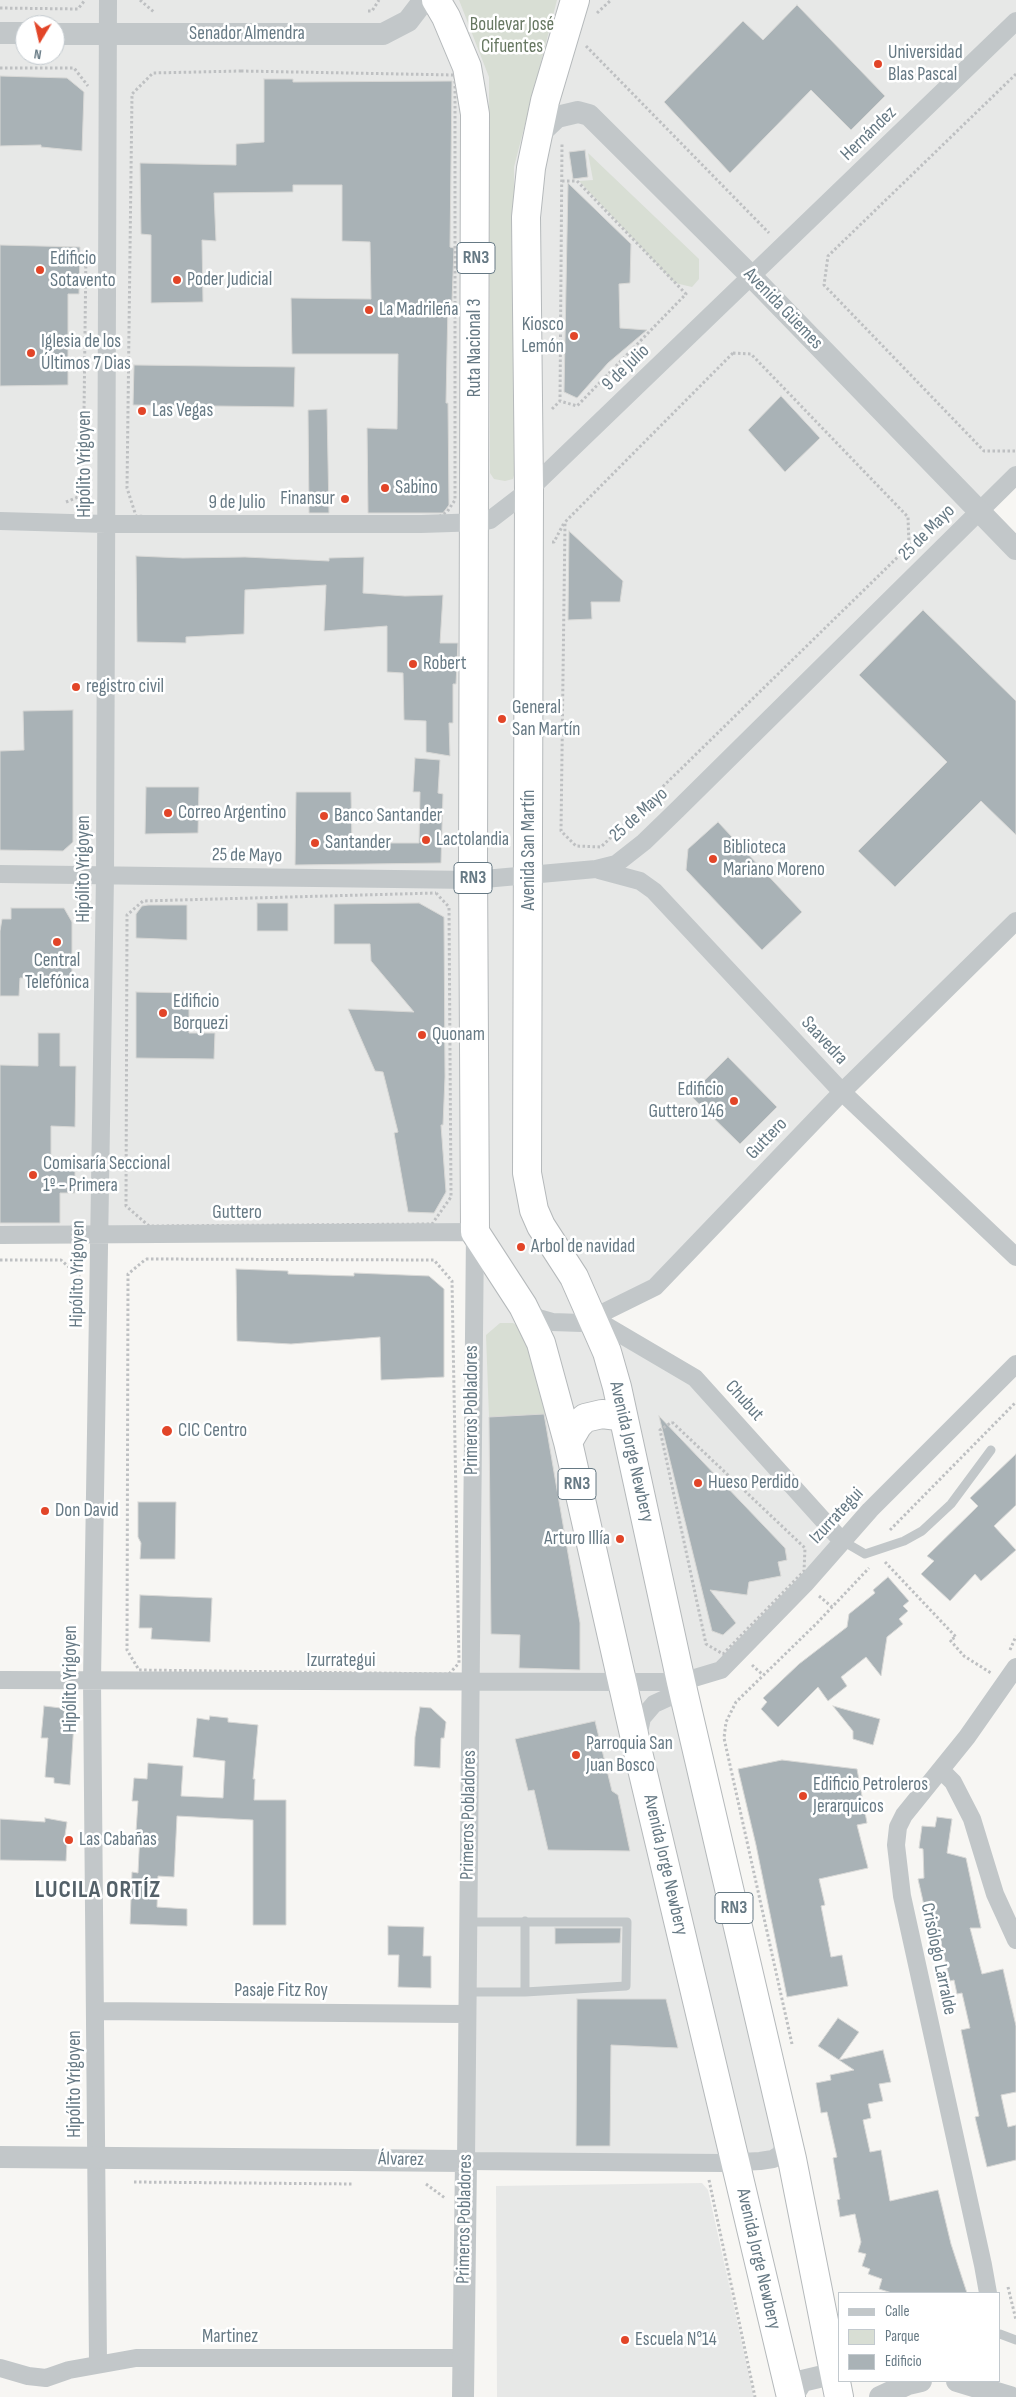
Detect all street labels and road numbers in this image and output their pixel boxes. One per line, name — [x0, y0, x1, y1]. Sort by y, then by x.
street label: Senador Almendra — [189, 23, 305, 45]
street label: Hernández — [836, 102, 902, 166]
road number: RN3 — [457, 242, 495, 274]
street label: Avenida Güemes — [739, 264, 827, 354]
street label: Ruta Nacional 3 — [464, 299, 486, 397]
street label: 9 de Julio — [598, 340, 654, 396]
street label: Hipólito Yrigoyen — [74, 410, 96, 518]
street label: 9 de Julio — [208, 492, 266, 514]
street label: 25 de Mayo — [894, 500, 960, 566]
street label: 25 de Mayo — [605, 783, 673, 847]
street label: Avenida San Martín — [518, 789, 540, 911]
street label: Hipólito Yrigoyen — [73, 815, 95, 923]
street label: 25 de Mayo — [212, 844, 282, 868]
road number: RN3 — [454, 862, 492, 894]
street label: Saavedra — [796, 1012, 852, 1070]
street label: Guttero — [742, 1113, 792, 1165]
street label: Guttero — [212, 1202, 262, 1224]
street label: Hipólito Yrigoyen — [66, 1220, 90, 1328]
street label: Primeros Pobladores — [461, 1345, 483, 1475]
street label: Chubut — [720, 1376, 768, 1426]
street label: Avenida Jorge Newbery — [604, 1379, 658, 1525]
road number: RN3 — [558, 1468, 596, 1500]
street label: Izurrategui — [805, 1483, 869, 1549]
street label: Hipólito Yrigoyen — [60, 1625, 82, 1733]
street label: Izurrategui — [307, 1650, 375, 1672]
street label: Primeros Pobladores — [456, 1750, 482, 1880]
street label: Avenida Jorge Newbery — [638, 1792, 692, 1938]
road number: RN3 — [715, 1892, 753, 1924]
street label: Crisólogo Larralde — [915, 1901, 961, 2017]
street label: Pasaje Fitz Roy — [234, 1980, 328, 2002]
street label: Hipólito Yrigoyen — [64, 2030, 86, 2138]
street label: Álvarez — [378, 2148, 424, 2172]
street label: Primeros Pobladores — [452, 2154, 478, 2284]
street label: Avenida Jorge Newbery — [731, 2186, 785, 2332]
street label: Martinez — [202, 2326, 258, 2348]

